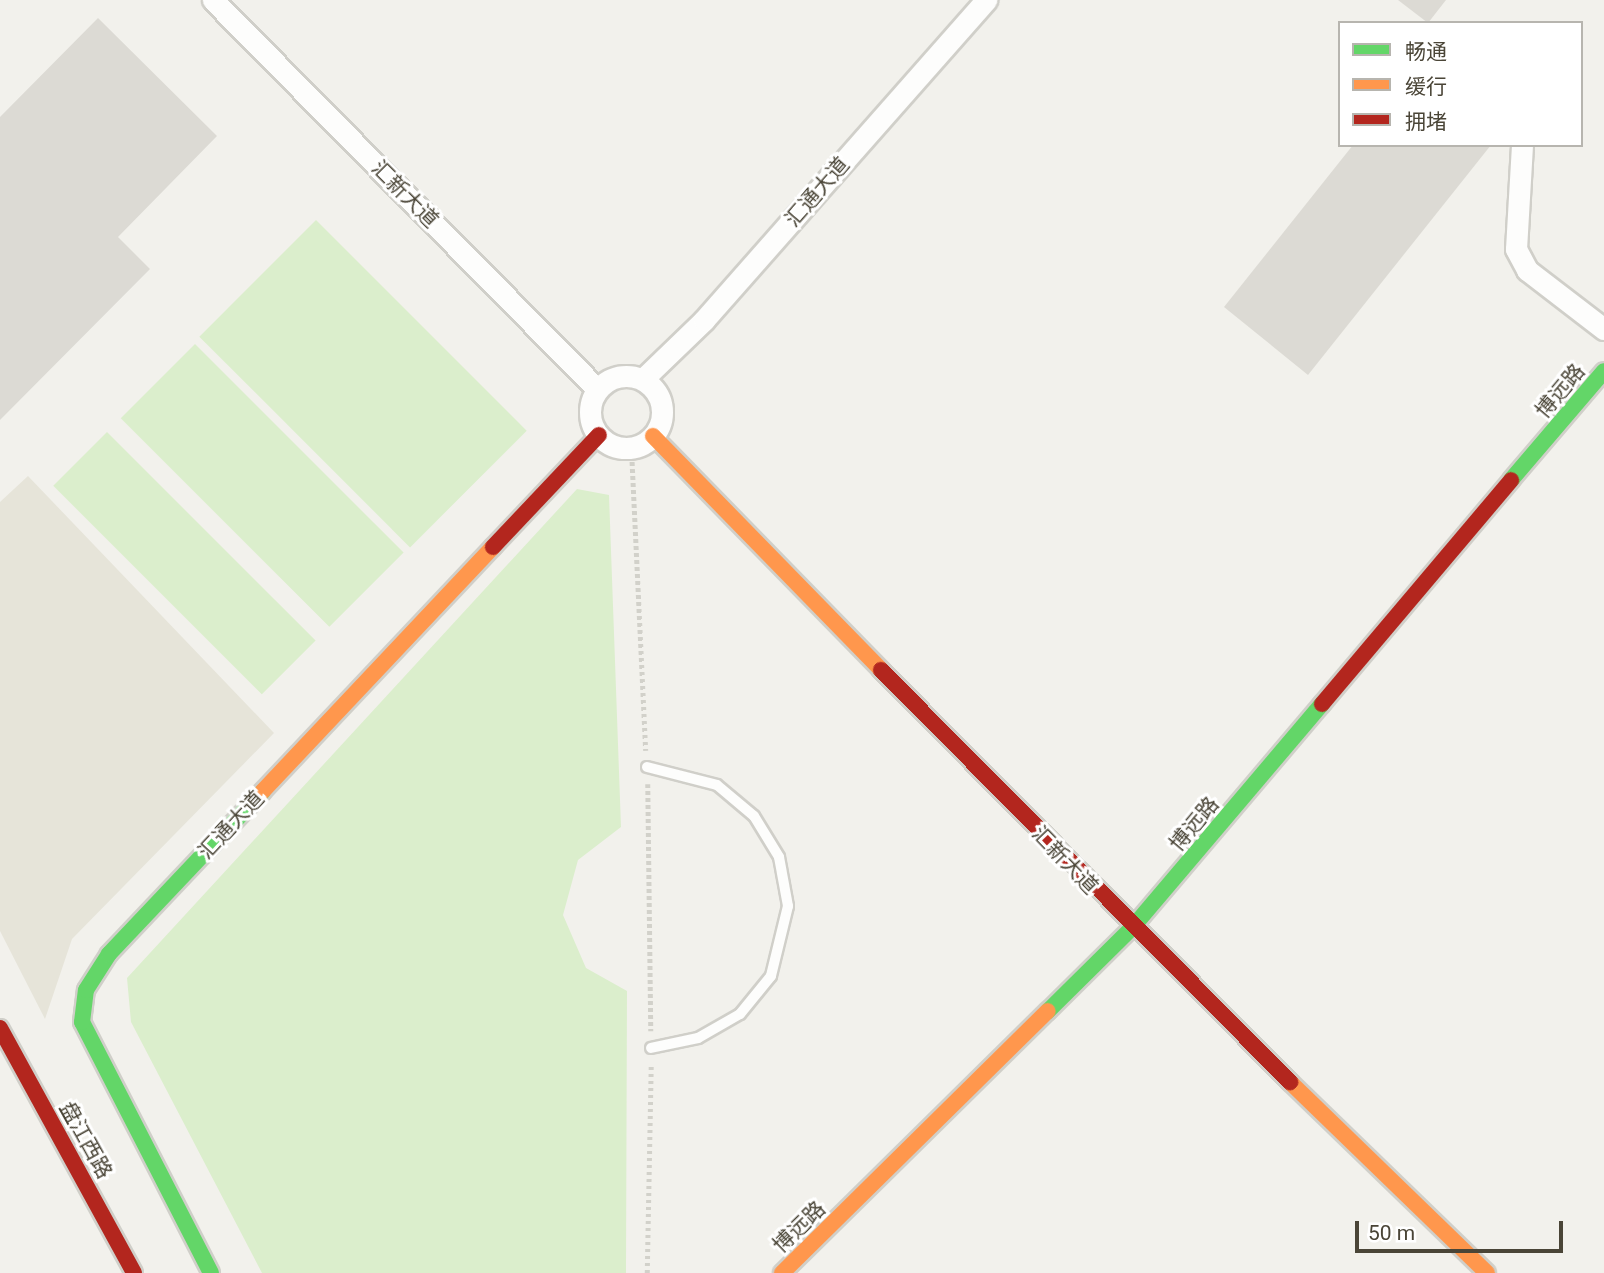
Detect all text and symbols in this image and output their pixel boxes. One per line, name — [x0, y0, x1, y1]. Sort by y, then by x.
legend — [1338, 21, 1583, 147]
text: 畅通 — [1405, 40, 1447, 64]
text: 缓行 — [1405, 75, 1447, 99]
text: 拥堵 — [1405, 110, 1447, 134]
street label: 汇通大道 — [780, 152, 854, 232]
street label: 汇新大道 — [366, 155, 444, 233]
street label: 博远路 — [1530, 359, 1590, 423]
street label: 汇通大道 — [193, 786, 269, 864]
street label: 博远路 — [1164, 792, 1224, 856]
street label: 汇新大道 — [1027, 821, 1103, 899]
street label: 盘江西路 — [55, 1097, 117, 1183]
street label: 博远路 — [768, 1196, 830, 1258]
scale bar — [1359, 1206, 1567, 1250]
text: 50 m — [1368, 1221, 1415, 1245]

